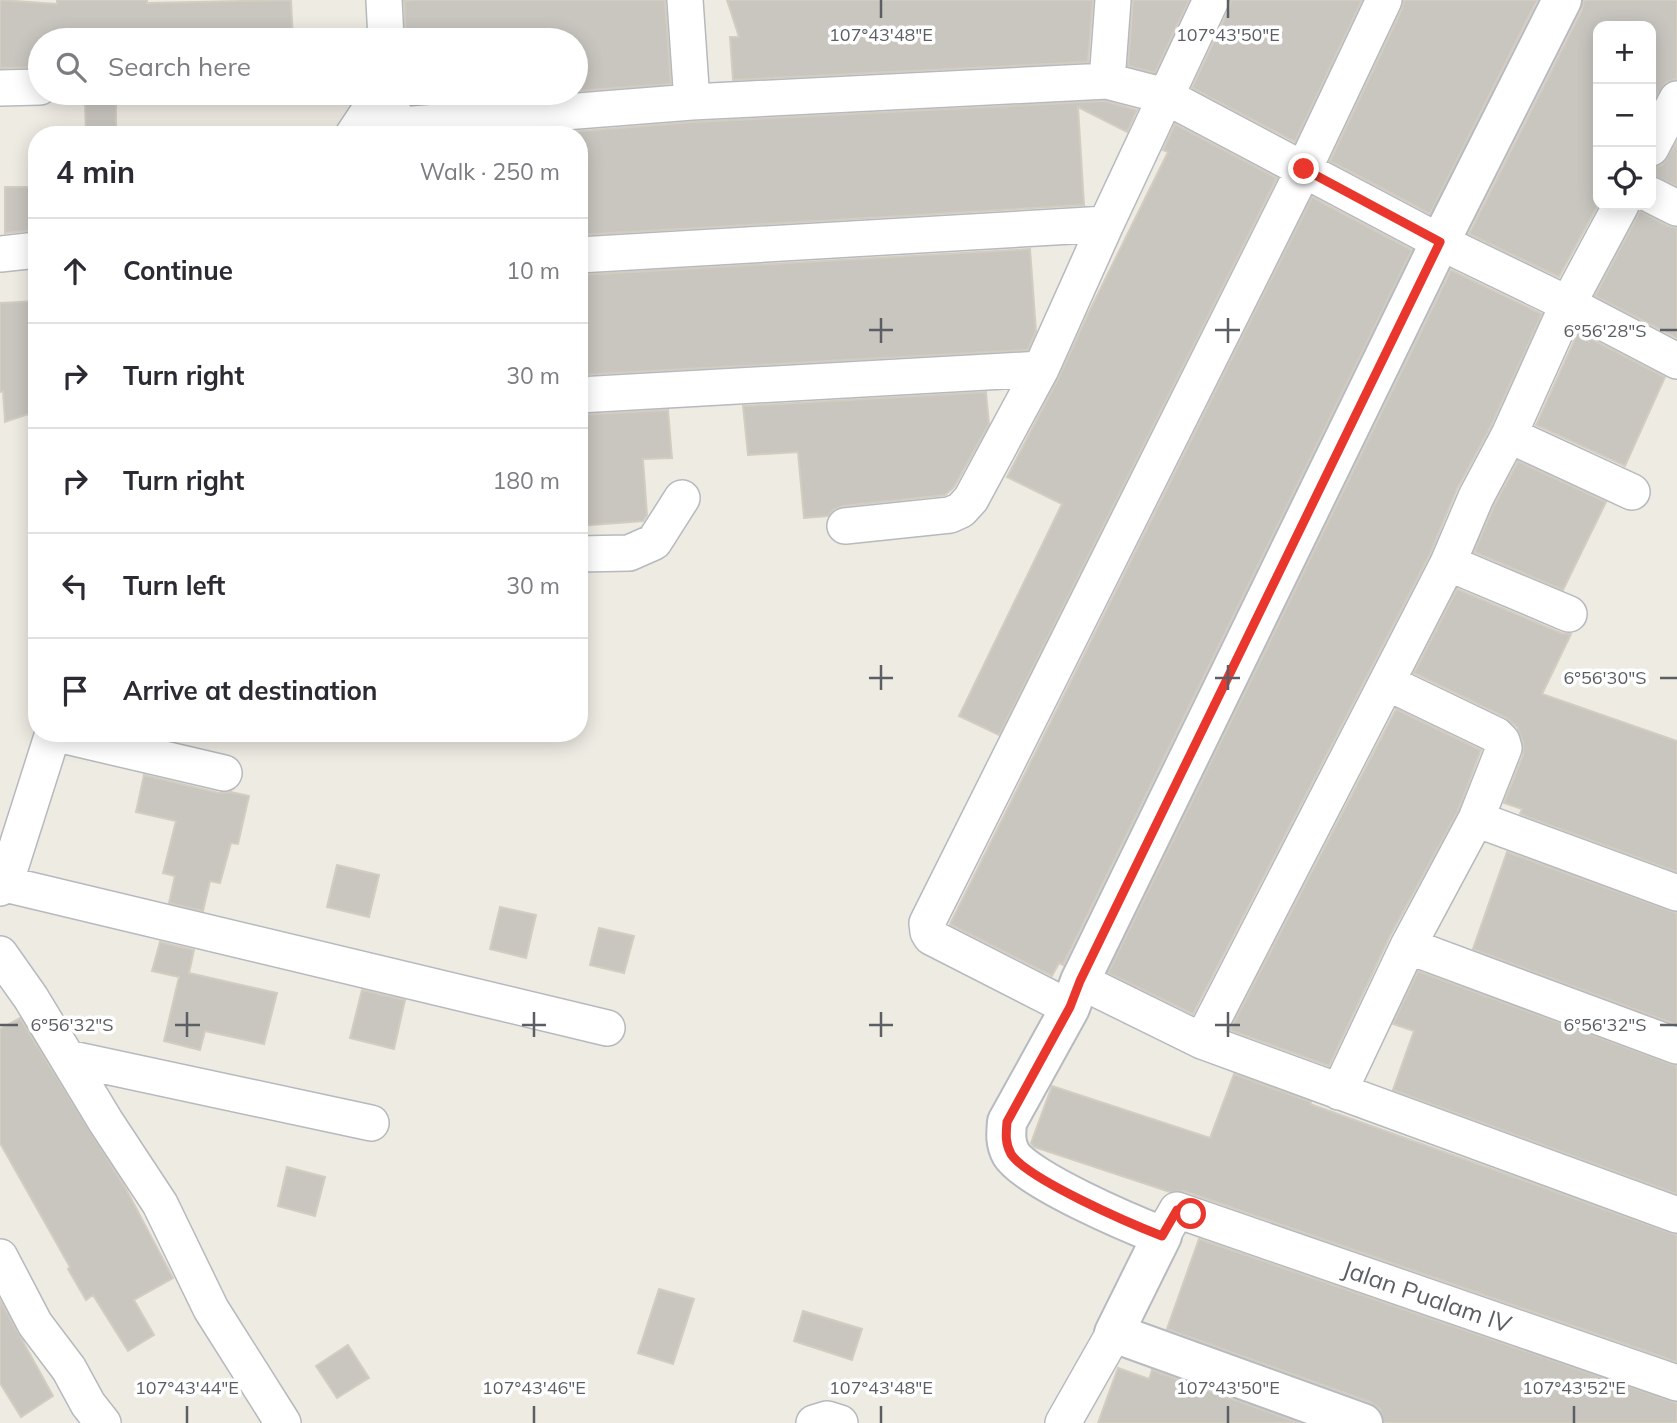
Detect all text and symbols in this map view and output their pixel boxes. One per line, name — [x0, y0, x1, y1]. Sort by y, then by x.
map controls — [1593, 21, 1656, 210]
button: + — [1593, 21, 1656, 84]
text: 107°43'48"E — [829, 23, 933, 46]
text: 107°43'50"E — [1176, 23, 1280, 46]
search box — [28, 28, 588, 105]
icon: search — [52, 48, 90, 86]
text: Search here — [108, 50, 251, 83]
button: − — [1593, 84, 1656, 147]
button: locate — [1593, 147, 1656, 210]
text: 4 min — [56, 153, 135, 191]
route end — [1288, 153, 1319, 184]
text: Walk · 250 m — [420, 157, 560, 186]
icon: ahead — [56, 252, 94, 290]
text: Continue — [123, 254, 233, 287]
text: 10 m — [506, 256, 560, 285]
text: 6°56'28"S — [1564, 319, 1646, 342]
icon: right — [56, 357, 94, 395]
text: Turn right — [123, 359, 244, 392]
text: 30 m — [506, 361, 560, 390]
icon: right — [56, 462, 94, 500]
text: Turn right — [123, 464, 244, 497]
text: 180 m — [492, 466, 560, 495]
icon: left — [56, 567, 94, 605]
text: Turn left — [123, 569, 225, 602]
text: 30 m — [506, 571, 560, 600]
text: 6°56'30"S — [1564, 666, 1646, 689]
icon: arrive — [56, 672, 94, 710]
text: Arrive at destination — [123, 674, 378, 707]
text: 6°56'32"S — [31, 1013, 113, 1036]
text: 6°56'32"S — [1564, 1013, 1646, 1036]
route start — [1175, 1198, 1206, 1229]
street label: Jalan Pualam IV — [1338, 1253, 1516, 1339]
text: 107°43'44"E — [135, 1376, 239, 1399]
text: 107°43'46"E — [482, 1376, 586, 1399]
text: 107°43'48"E — [829, 1376, 933, 1399]
text: 107°43'50"E — [1176, 1376, 1280, 1399]
text: 107°43'52"E — [1522, 1376, 1626, 1399]

